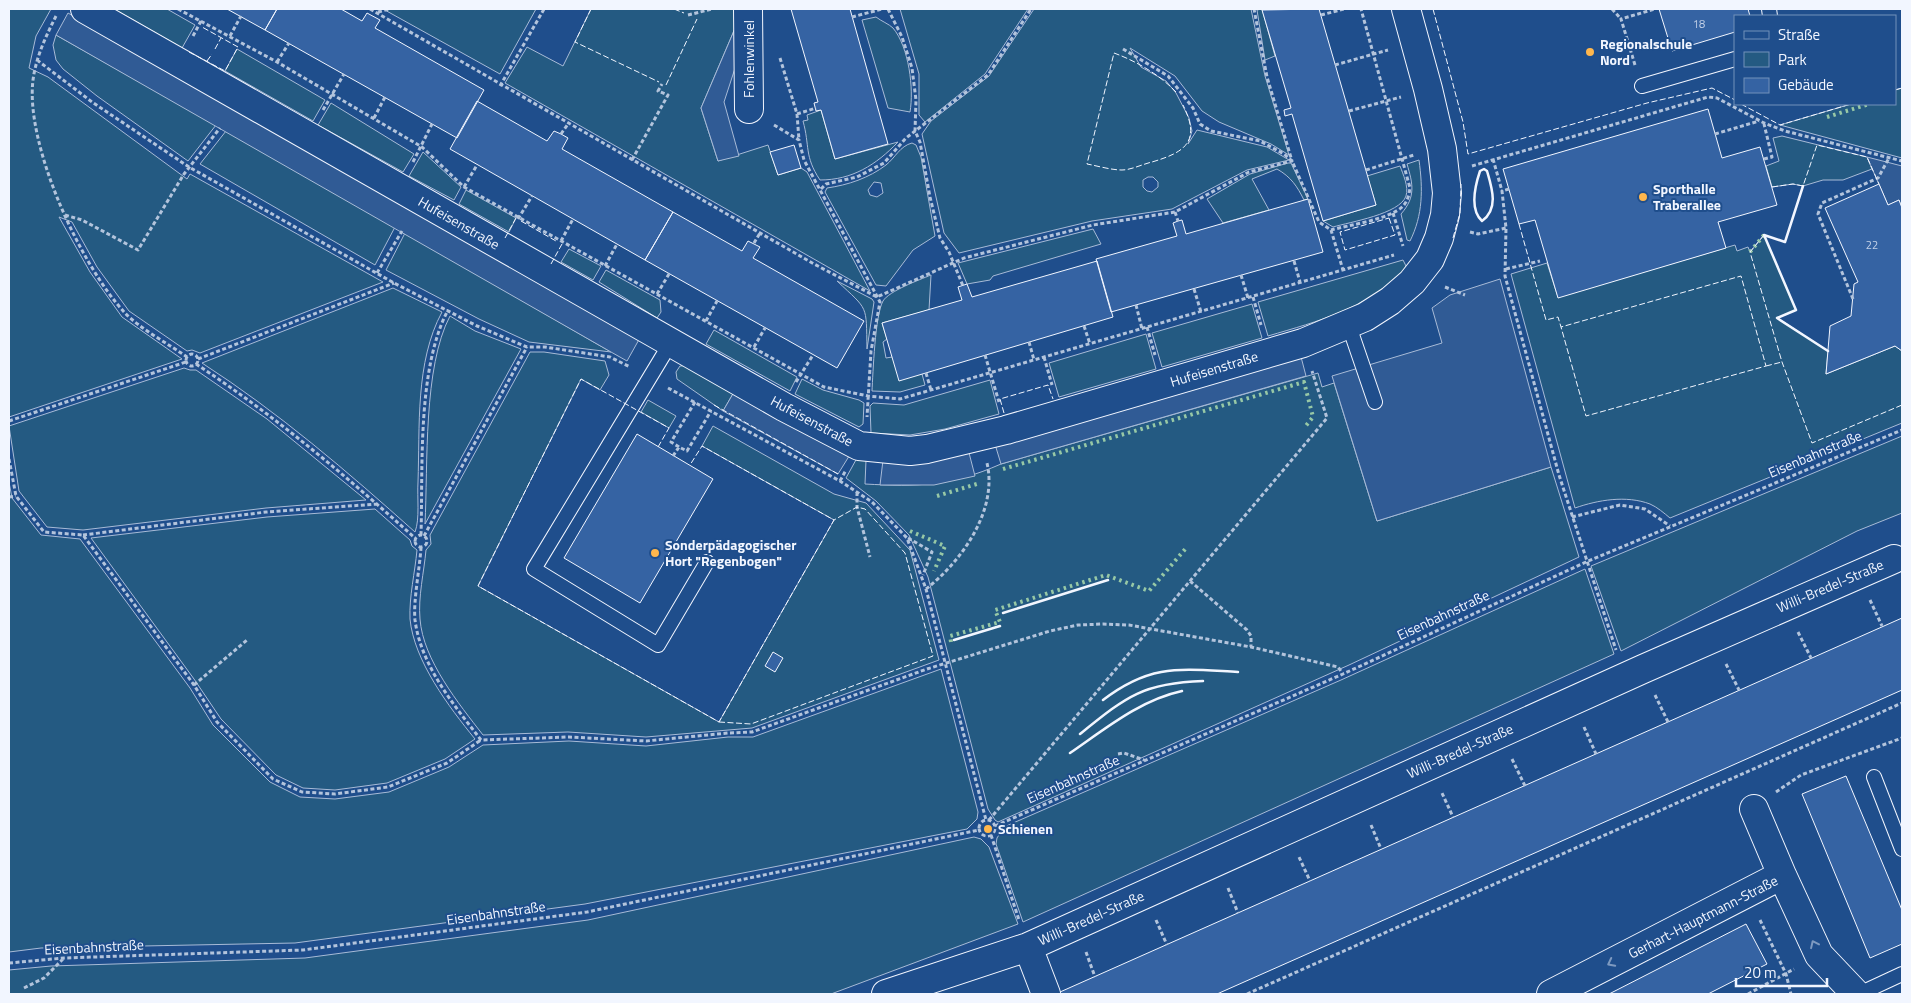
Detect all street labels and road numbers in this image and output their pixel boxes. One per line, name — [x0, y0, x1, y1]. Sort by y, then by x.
street label: Fohlenwinkel — [738, 20, 759, 98]
street label: Hufeisenstraße — [415, 191, 504, 254]
street label: Hufeisenstraße — [1167, 345, 1260, 392]
street label: Hufeisenstraße — [767, 390, 857, 451]
street label: Eisenbahnstraße — [1765, 424, 1865, 483]
street label: Willi-Bredel-Straße — [1773, 554, 1887, 618]
street label: Eisenbahnstraße — [1393, 584, 1492, 645]
street label: Willi-Bredel-Straße — [1403, 718, 1516, 783]
street label: Eisenbahnstraße — [1023, 749, 1123, 808]
street label: Gerhart-Hauptmann-Straße — [1624, 870, 1781, 964]
street label: Willi-Bredel-Straße — [1034, 885, 1147, 950]
street label: Eisenbahnstraße — [445, 895, 547, 930]
street label: Eisenbahnstraße — [44, 933, 144, 960]

